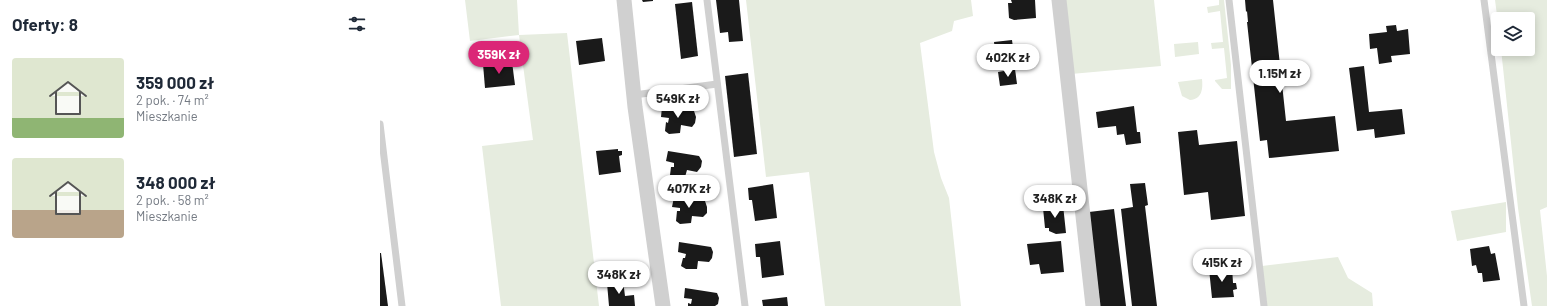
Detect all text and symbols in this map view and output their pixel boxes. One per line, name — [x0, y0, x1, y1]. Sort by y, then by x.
map controls — [1491, 12, 1535, 56]
button: layers — [1491, 12, 1535, 56]
icon: filters — [346, 13, 368, 35]
text: Oferty: 8 — [12, 14, 78, 34]
pin: 359K zł — [462, 41, 536, 75]
pin: 402K zł — [971, 44, 1045, 78]
text: 359K zł — [477, 46, 521, 62]
text: 402K zł — [986, 49, 1030, 65]
pin: 1.15M zł — [1239, 60, 1321, 94]
text: 1.15M zł — [1258, 65, 1302, 81]
text: 359 000 zł — [136, 72, 214, 92]
icon: home — [44, 74, 92, 122]
pin: 549K zł — [641, 85, 715, 119]
text: 549K zł — [656, 90, 700, 106]
text: 2 pok. · 74 m² — [136, 92, 209, 108]
text: Mieszkanie — [136, 108, 198, 124]
text: 348 000 zł — [136, 172, 216, 192]
icon: home — [44, 174, 92, 222]
pin: 407K zł — [652, 175, 726, 209]
text: 407K zł — [667, 180, 711, 196]
pin: 348K zł — [1018, 185, 1092, 219]
text: 348K zł — [1033, 190, 1077, 206]
text: 2 pok. · 58 m² — [136, 192, 209, 208]
text: Mieszkanie — [136, 208, 198, 224]
pin: 415K zł — [1185, 249, 1259, 283]
text: 415K zł — [1202, 254, 1242, 270]
pin: 348K zł — [582, 261, 656, 295]
text: 348K zł — [597, 266, 641, 282]

